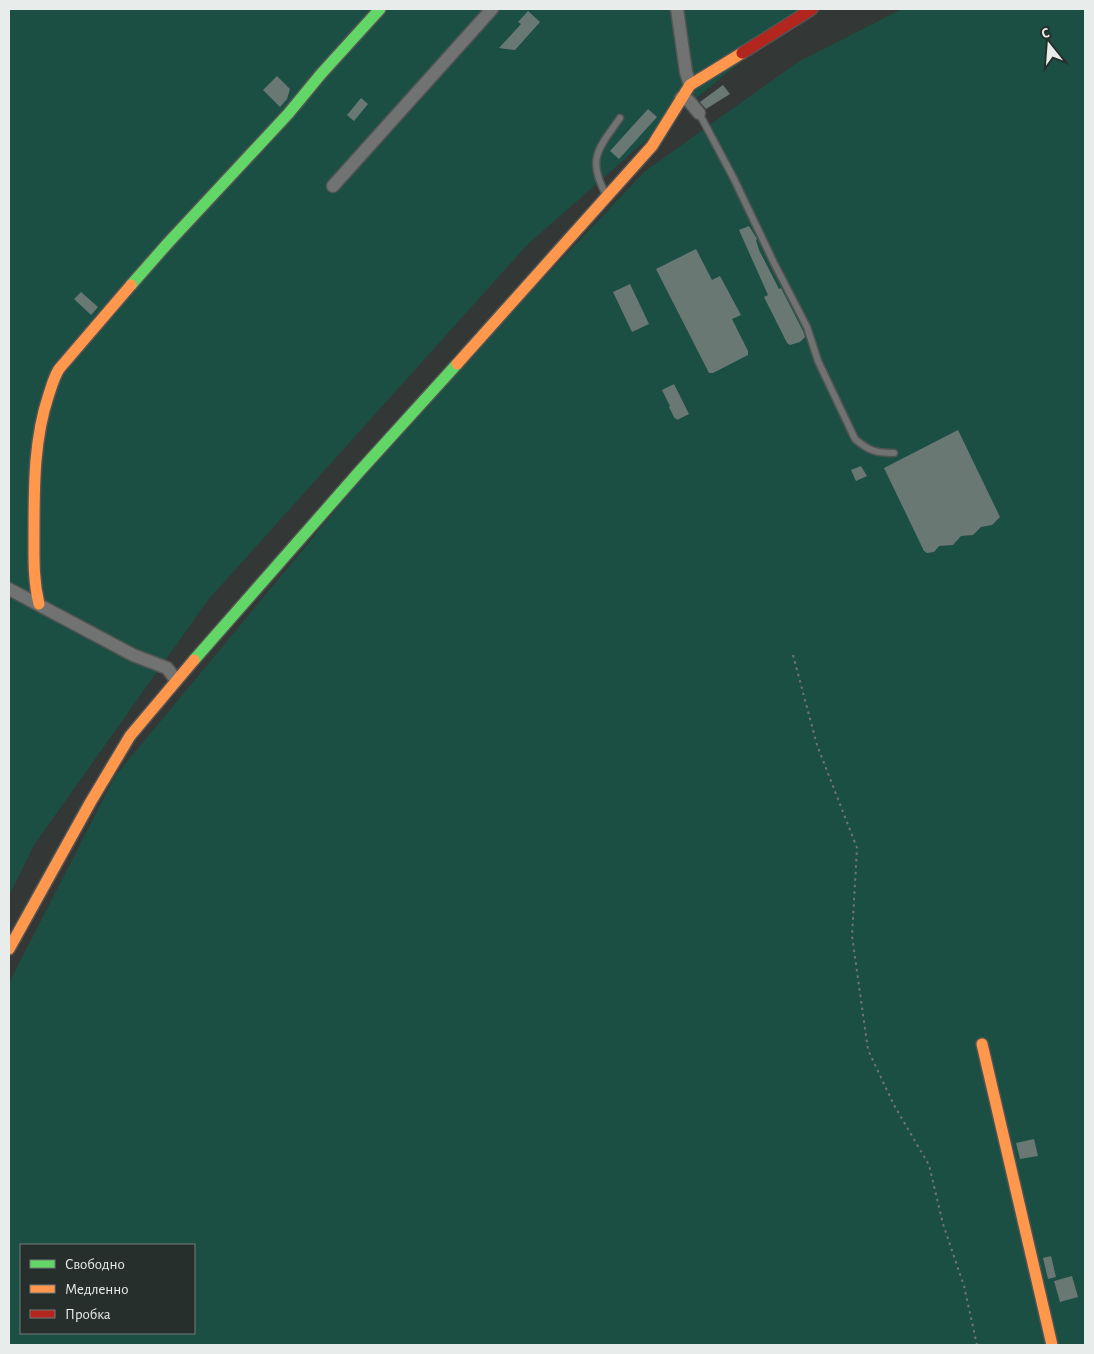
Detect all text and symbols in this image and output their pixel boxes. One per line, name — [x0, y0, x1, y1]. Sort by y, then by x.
north arrow — [1024, 20, 1074, 70]
text: С — [1040, 26, 1051, 41]
legend — [20, 1244, 195, 1334]
text: Свободно — [65, 1257, 125, 1272]
text: Медленно — [65, 1282, 129, 1297]
text: Пробка — [65, 1307, 111, 1322]

